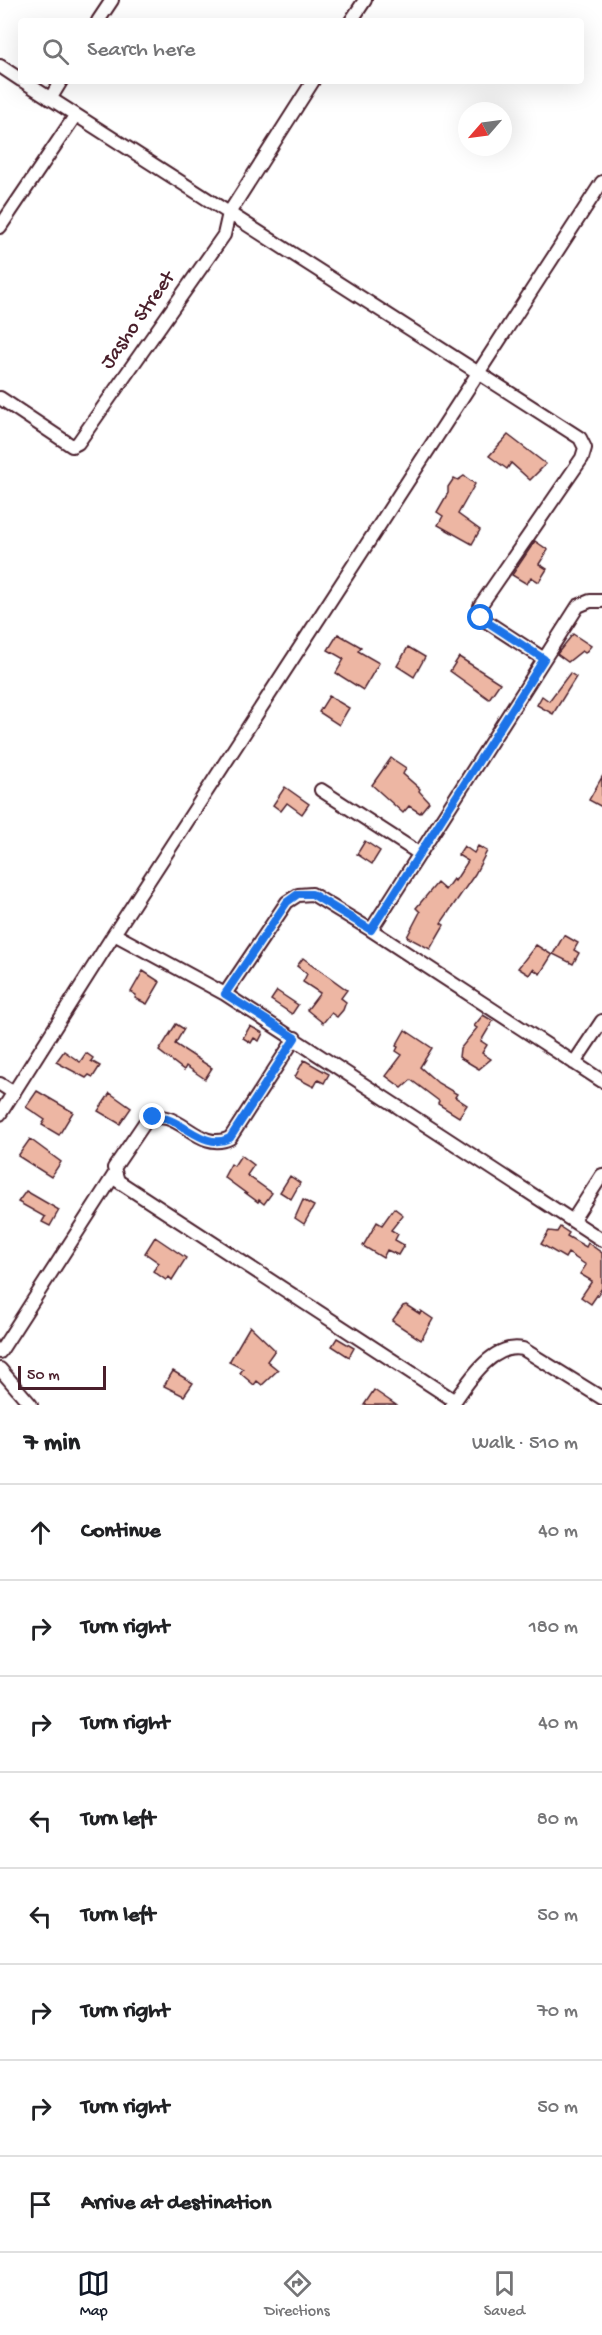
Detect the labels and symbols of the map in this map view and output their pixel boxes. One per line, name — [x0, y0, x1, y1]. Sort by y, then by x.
north arrow — [458, 102, 512, 156]
street label: Jasho Street — [96, 265, 183, 375]
route start — [467, 604, 493, 630]
route end — [139, 1103, 165, 1129]
scale bar — [18, 1363, 106, 1390]

